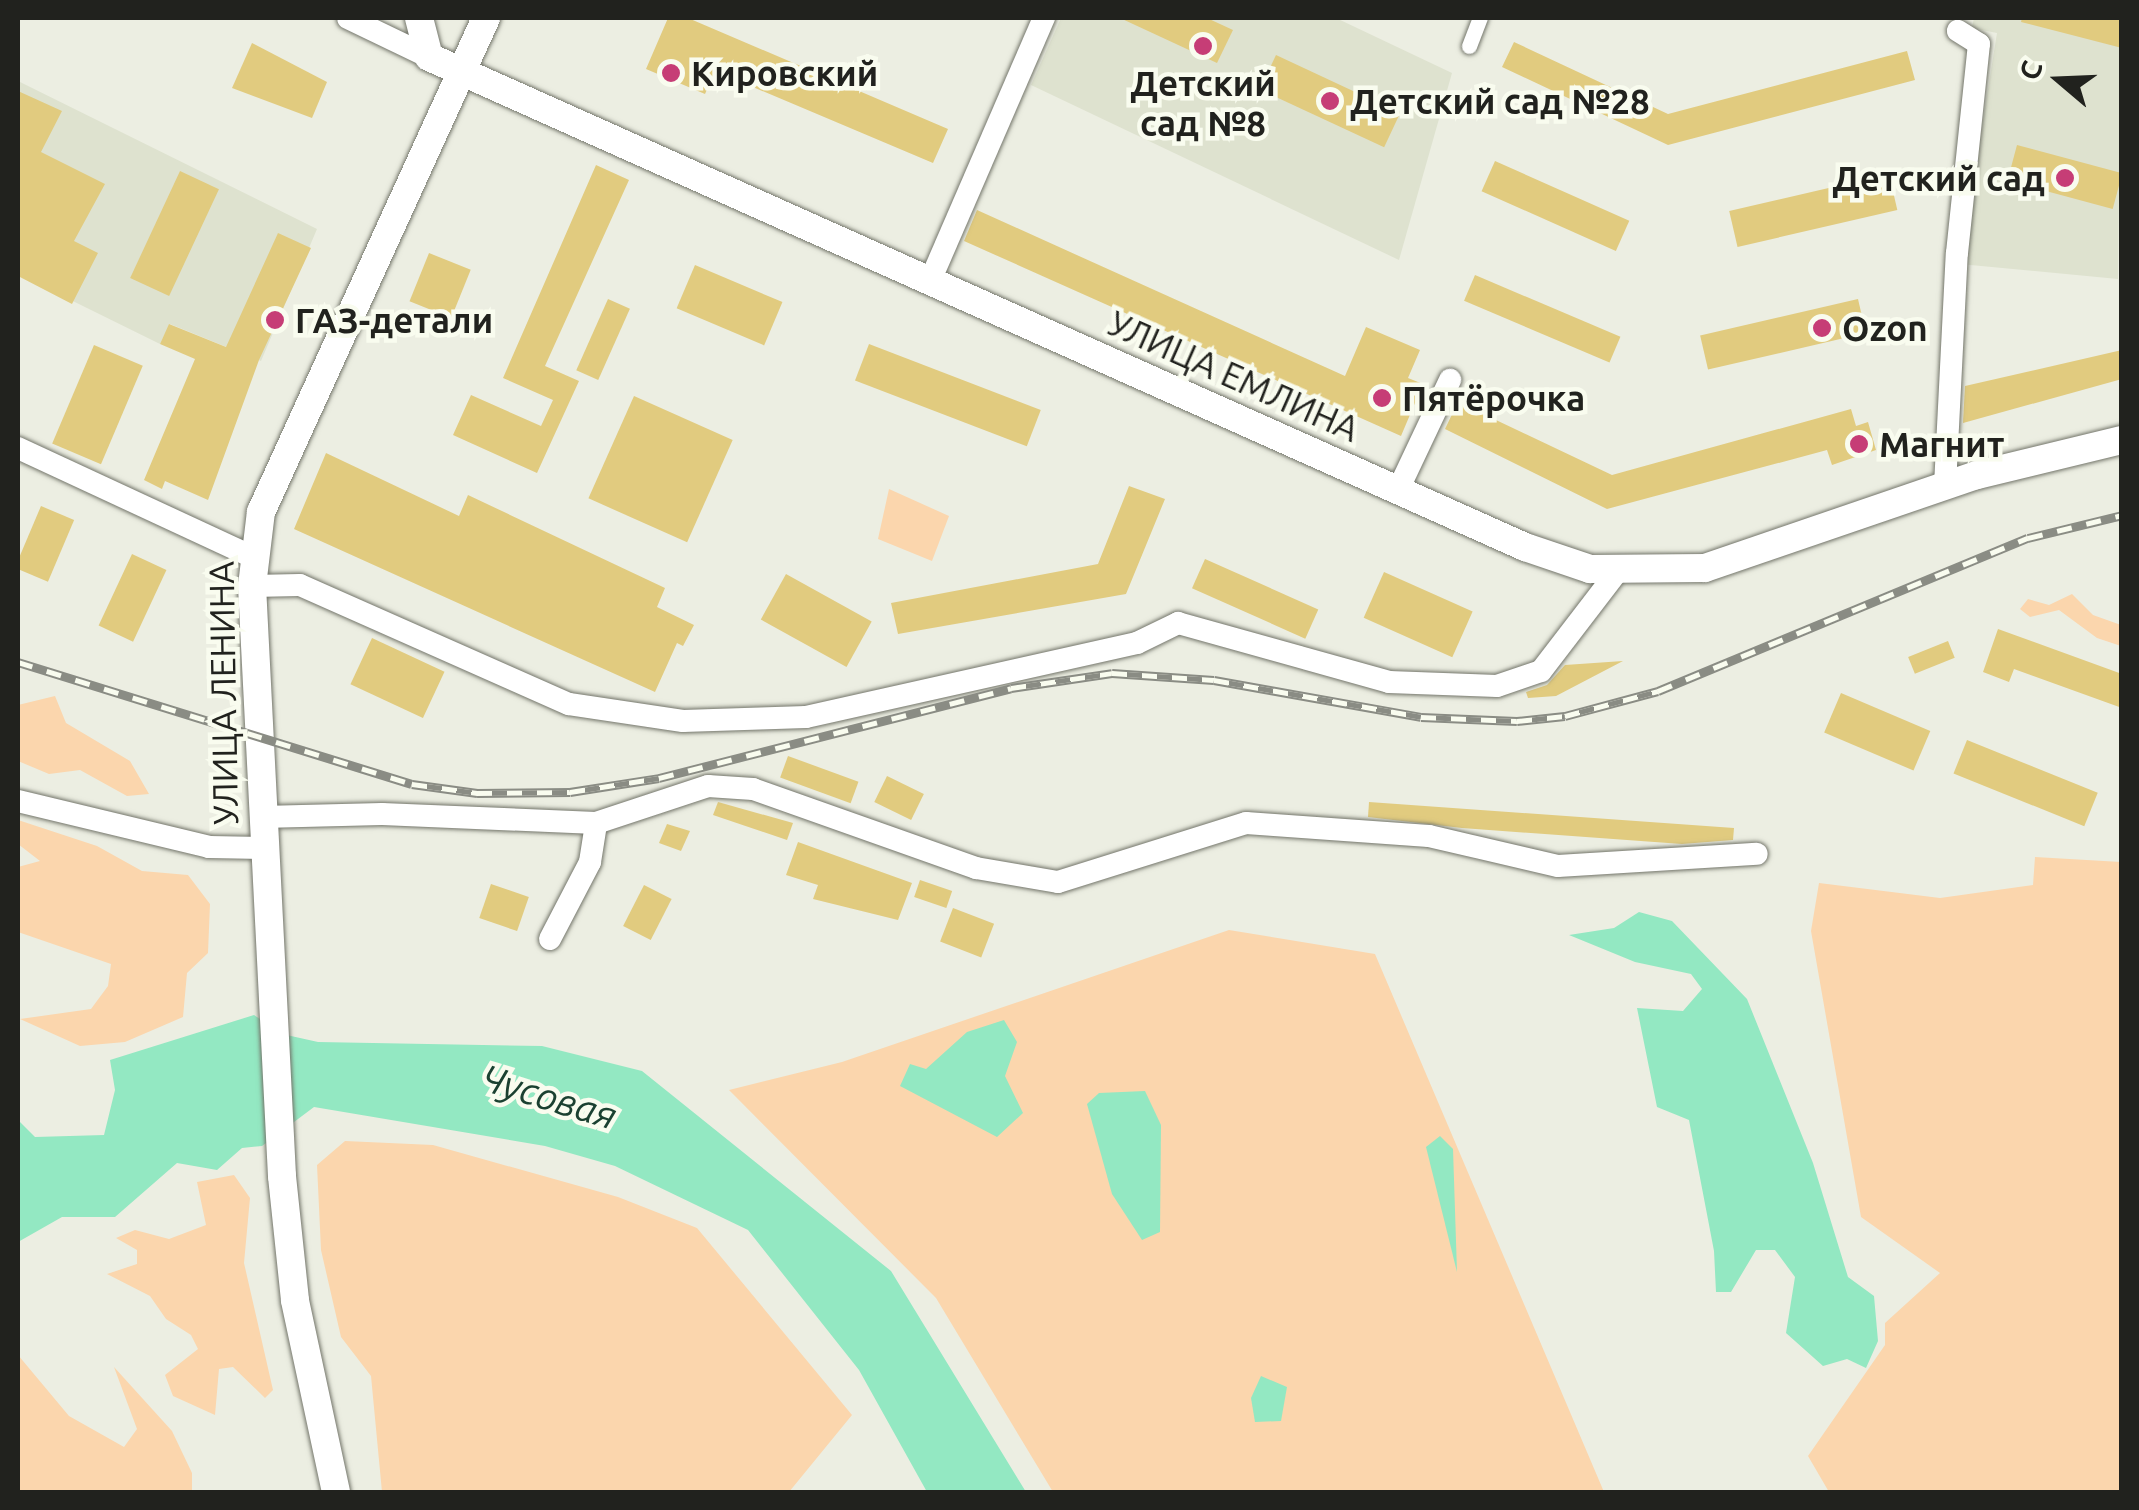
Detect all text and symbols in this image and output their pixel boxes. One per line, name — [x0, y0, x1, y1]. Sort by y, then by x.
north arrow — [2009, 30, 2109, 130]
marker: Детский сад №8 — [1192, 35, 1214, 57]
place label: Кировский — [691, 52, 878, 94]
text: С — [2013, 57, 2048, 84]
marker: Кировский — [660, 62, 682, 84]
place label: Детский сад №8 — [1130, 62, 1276, 144]
place label: Детский сад №28 — [1350, 80, 1650, 122]
marker: Детский сад №28 — [1319, 90, 1341, 112]
place label: Детский сад — [1832, 157, 2045, 199]
marker: Детский сад — [2054, 167, 2076, 189]
place label: ГАЗ-детали — [295, 299, 493, 341]
street label: УЛИЦА ЕМЛИНА — [1102, 302, 1366, 450]
place label: Ozon — [1842, 307, 1928, 349]
marker: ГАЗ-детали — [264, 309, 286, 331]
marker: Ozon — [1811, 317, 1833, 339]
place label: Пятёрочка — [1402, 377, 1585, 419]
marker: Пятёрочка — [1371, 387, 1393, 409]
place label: Магнит — [1879, 423, 2004, 465]
marker: Магнит — [1848, 433, 1870, 455]
street label: УЛИЦА ЛЕНИНА — [200, 561, 246, 825]
water label: Чусовая — [476, 1055, 622, 1139]

